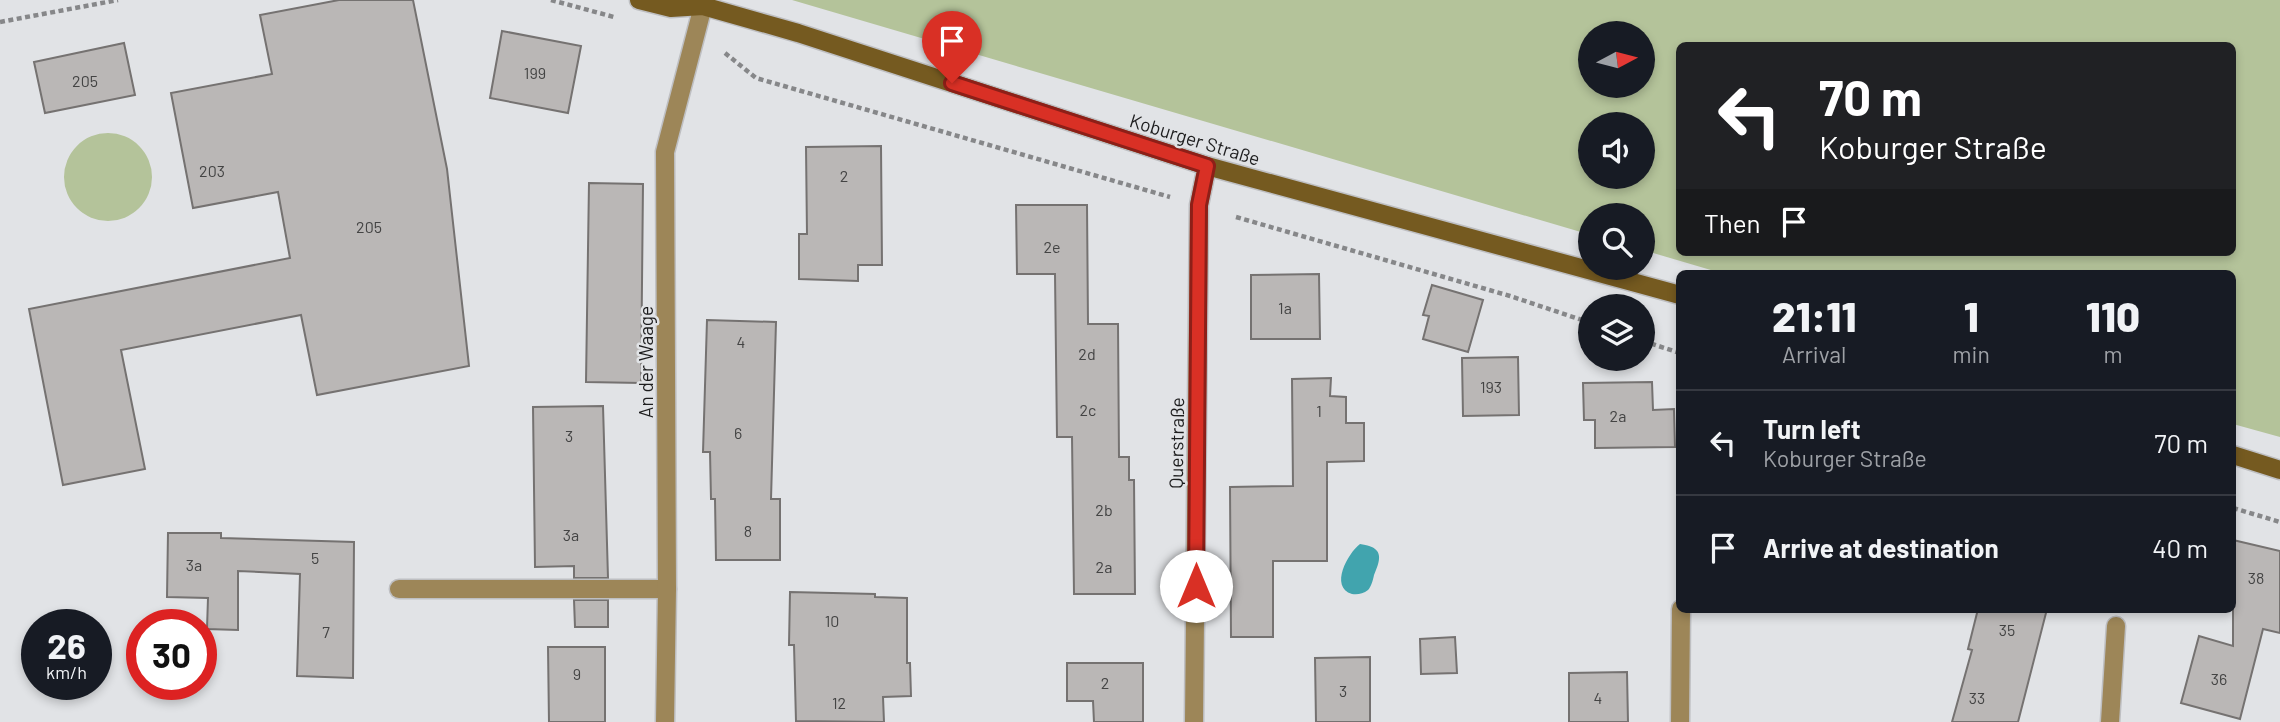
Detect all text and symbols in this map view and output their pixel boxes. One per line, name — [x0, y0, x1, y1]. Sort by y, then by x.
pin — [922, 11, 982, 83]
north arrow — [1578, 21, 1656, 98]
map controls — [1578, 21, 1655, 371]
icon: arrive — [933, 22, 971, 60]
house number: 199 — [524, 63, 546, 82]
text: 70 m — [1819, 67, 1922, 126]
icon: left — [1704, 70, 1795, 161]
house number: 205 — [72, 71, 98, 90]
street label: Koburger Straße — [1127, 108, 1263, 170]
button: sound — [1578, 112, 1655, 189]
text: Koburger Straße — [1819, 127, 2047, 165]
house number: 203 — [199, 161, 225, 180]
house number: 2 — [840, 166, 848, 185]
button: search — [1578, 203, 1655, 280]
icon: arrive — [1775, 203, 1813, 241]
text: Then — [1704, 207, 1761, 238]
house number: 205 — [356, 217, 382, 236]
house number: 2e — [1043, 237, 1061, 256]
text: 21:11 — [1772, 290, 1857, 340]
text: 1 — [1964, 290, 1979, 340]
text: 110 — [2086, 290, 2140, 340]
button: layers — [1578, 294, 1655, 371]
house number: 1a — [1278, 298, 1292, 317]
street label: An der Waage — [634, 306, 657, 418]
house number: 4 — [737, 332, 745, 351]
text: Arrival — [1782, 340, 1846, 368]
text: min — [1953, 340, 1990, 368]
text: m — [2103, 340, 2122, 368]
house number: 2d — [1078, 344, 1096, 363]
house number: 193 — [1480, 377, 1502, 396]
street label: Querstraße — [1164, 397, 1188, 489]
house number: 2c — [1080, 400, 1096, 419]
house number: 1 — [1316, 401, 1322, 420]
house number: 2a — [1610, 406, 1626, 425]
text: Turn left — [1763, 413, 1861, 444]
house number: 6 — [734, 423, 742, 442]
icon: left — [1704, 424, 1742, 462]
house number: 3 — [565, 426, 573, 445]
text: 70 m — [2154, 427, 2208, 458]
text: Koburger Straße — [1763, 444, 1927, 472]
house number: 2b — [1095, 500, 1113, 519]
house number: 8 — [744, 521, 752, 540]
house number: 3a — [563, 525, 579, 544]
icon: arrive — [1704, 529, 1742, 567]
text: Arrive at destination — [1763, 532, 1999, 563]
text: 40 m — [2152, 532, 2208, 563]
house number: 5 — [311, 548, 319, 567]
position arrow — [1159, 549, 1233, 623]
house number: 3a — [186, 555, 202, 574]
house number: 2a — [1096, 557, 1112, 576]
house number: 38 — [2248, 568, 2264, 587]
speed limit sign: 30 — [126, 609, 217, 700]
house number: 10 — [825, 611, 839, 630]
house number: 35 — [1999, 620, 2015, 639]
house number: 7 — [322, 622, 330, 641]
text: 26 — [47, 624, 86, 666]
text: km/h — [46, 661, 87, 683]
house number: 9 — [573, 664, 581, 683]
house number: 36 — [2211, 669, 2227, 688]
house number: 2 — [1101, 673, 1109, 692]
house number: 3 — [1339, 681, 1347, 700]
house number: 4 — [1594, 688, 1602, 707]
house number: 33 — [1969, 688, 1985, 707]
house number: 12 — [832, 693, 846, 712]

